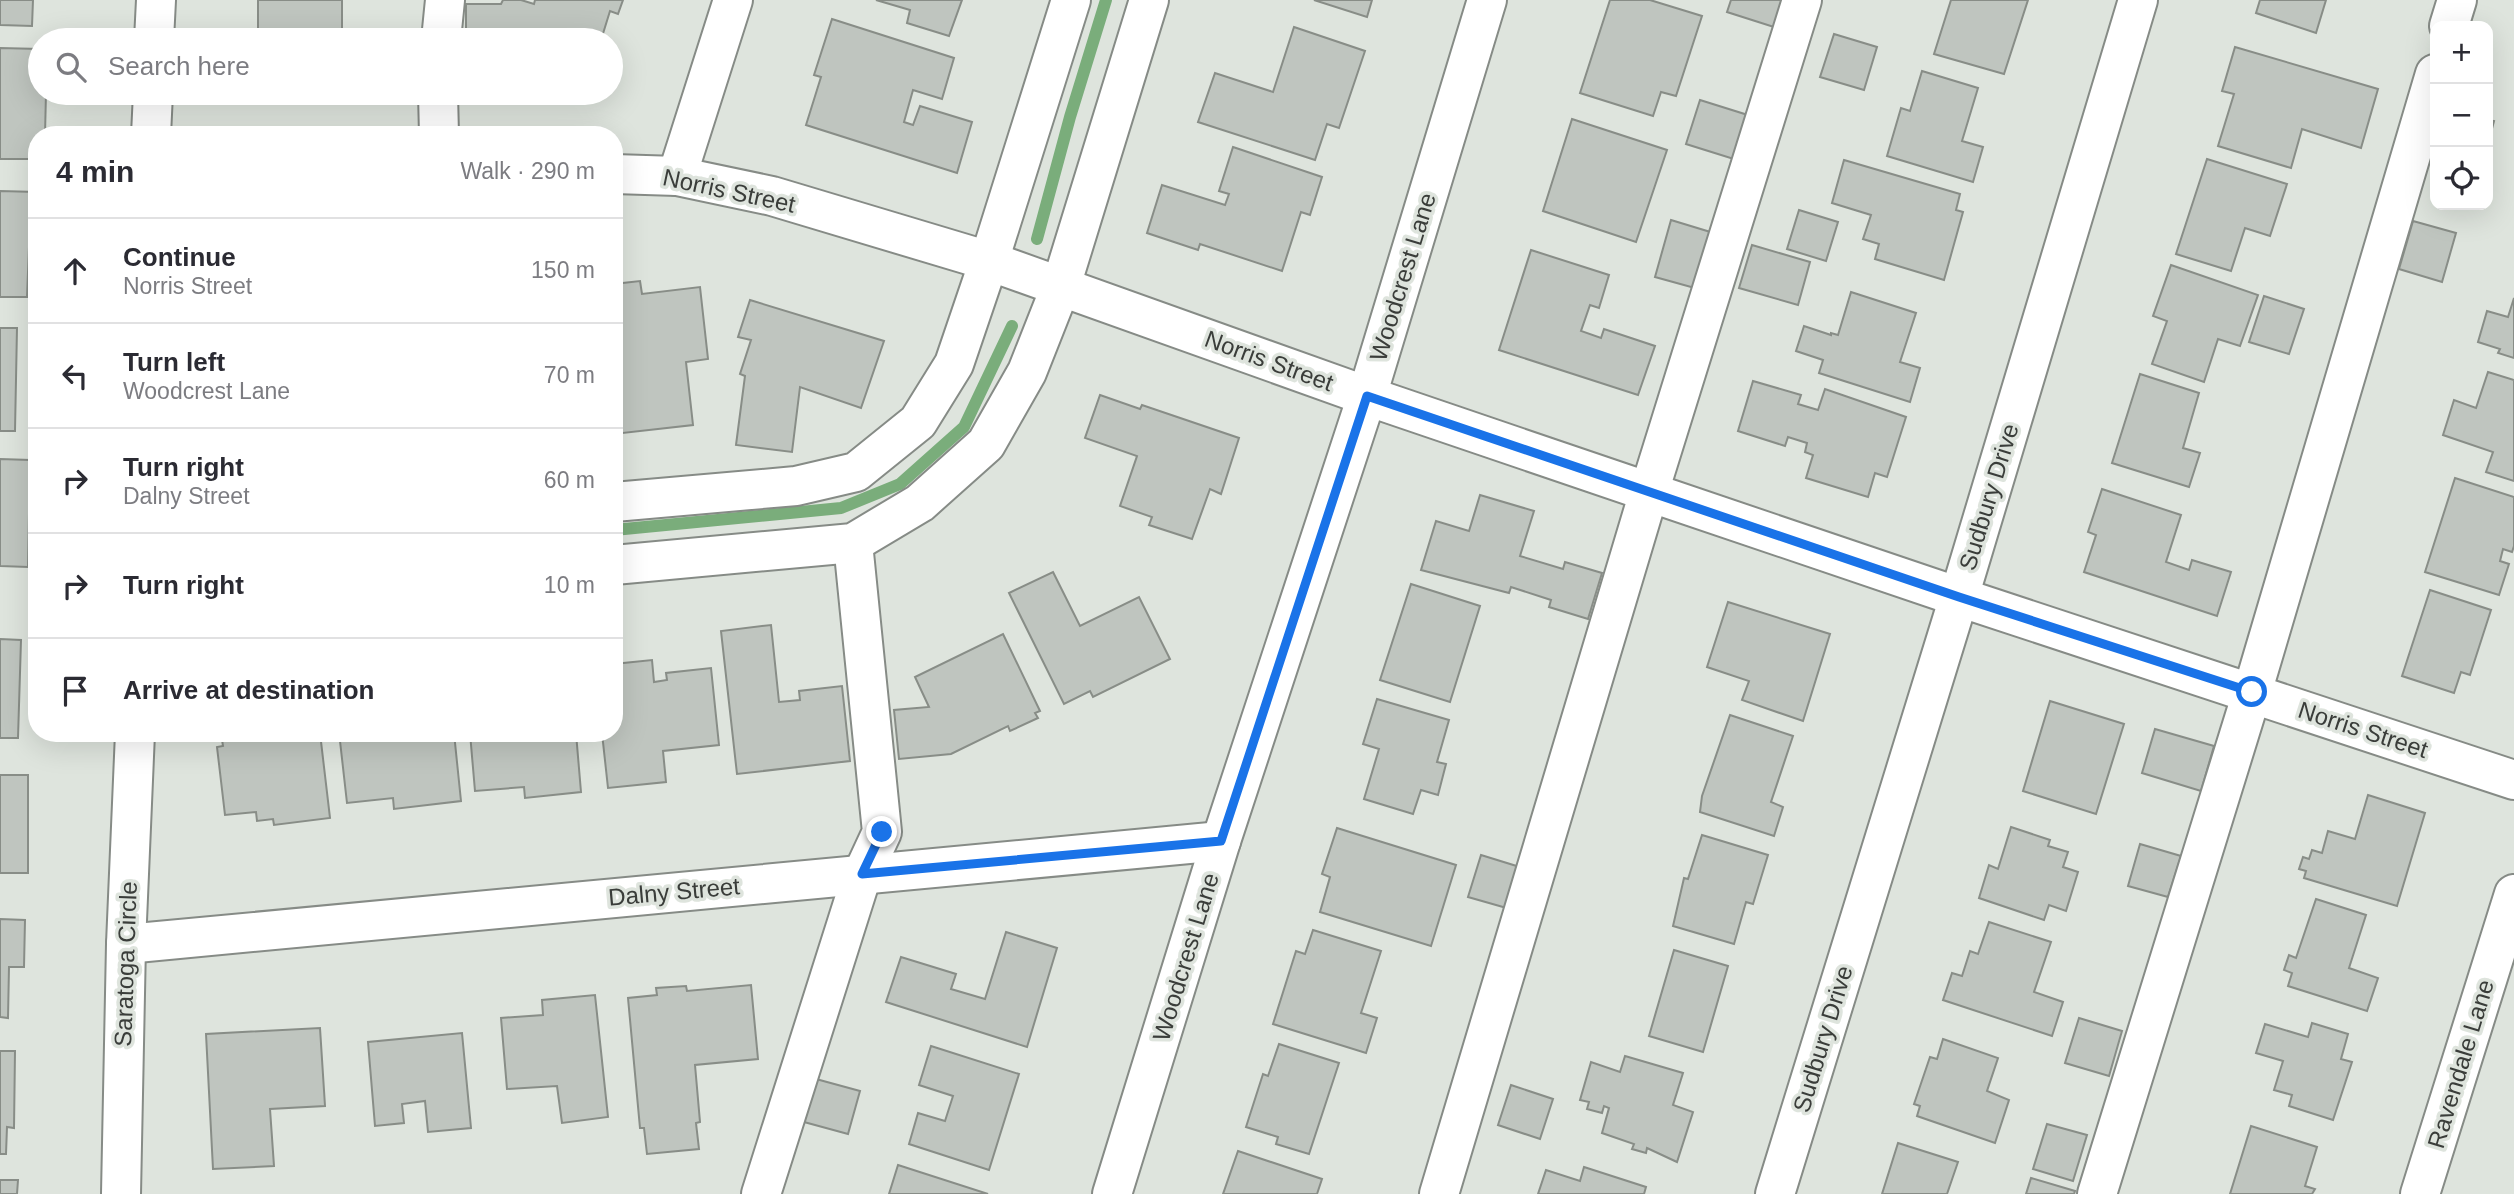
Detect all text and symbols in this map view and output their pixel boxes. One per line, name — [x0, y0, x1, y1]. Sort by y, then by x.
map controls — [2430, 21, 2493, 210]
button: + — [2430, 21, 2493, 84]
search box — [28, 28, 623, 105]
icon: search — [52, 48, 90, 86]
text: Search here — [108, 51, 250, 81]
button: − — [2430, 84, 2493, 147]
button: locate — [2430, 147, 2493, 210]
text: 4 min — [56, 155, 134, 188]
text: Walk · 290 m — [460, 158, 595, 184]
street label: Norris Street — [660, 163, 798, 218]
street label: Woodcrest Lane — [1364, 190, 1441, 364]
text: Continue — [123, 242, 236, 272]
icon: ahead — [56, 252, 94, 290]
text: 150 m — [531, 257, 595, 283]
text: Norris Street — [123, 273, 252, 299]
street label: Norris Street — [1201, 325, 1337, 396]
text: Turn left — [123, 347, 225, 377]
icon: left — [56, 357, 94, 395]
text: 70 m — [544, 362, 595, 388]
text: Woodcrest Lane — [123, 378, 290, 404]
street label: Sudbury Drive — [1953, 420, 2024, 574]
text: Turn right — [123, 452, 244, 482]
icon: right — [56, 462, 94, 500]
text: 60 m — [544, 467, 595, 493]
text: Dalny Street — [123, 483, 250, 509]
icon: right — [56, 567, 94, 605]
text: Turn right — [123, 570, 244, 600]
text: 10 m — [544, 572, 595, 598]
icon: arrive — [56, 672, 94, 710]
text: Arrive at destination — [123, 675, 374, 705]
route start — [2236, 676, 2267, 707]
street label: Norris Street — [2295, 696, 2432, 763]
route end — [866, 816, 897, 847]
street label: Woodcrest Lane — [1147, 870, 1224, 1044]
street label: Dalny Street — [607, 872, 741, 911]
street label: Saratoga Circle — [109, 881, 142, 1047]
street label: Sudbury Drive — [1787, 962, 1858, 1116]
street label: Ravendale Lane — [2422, 976, 2499, 1151]

